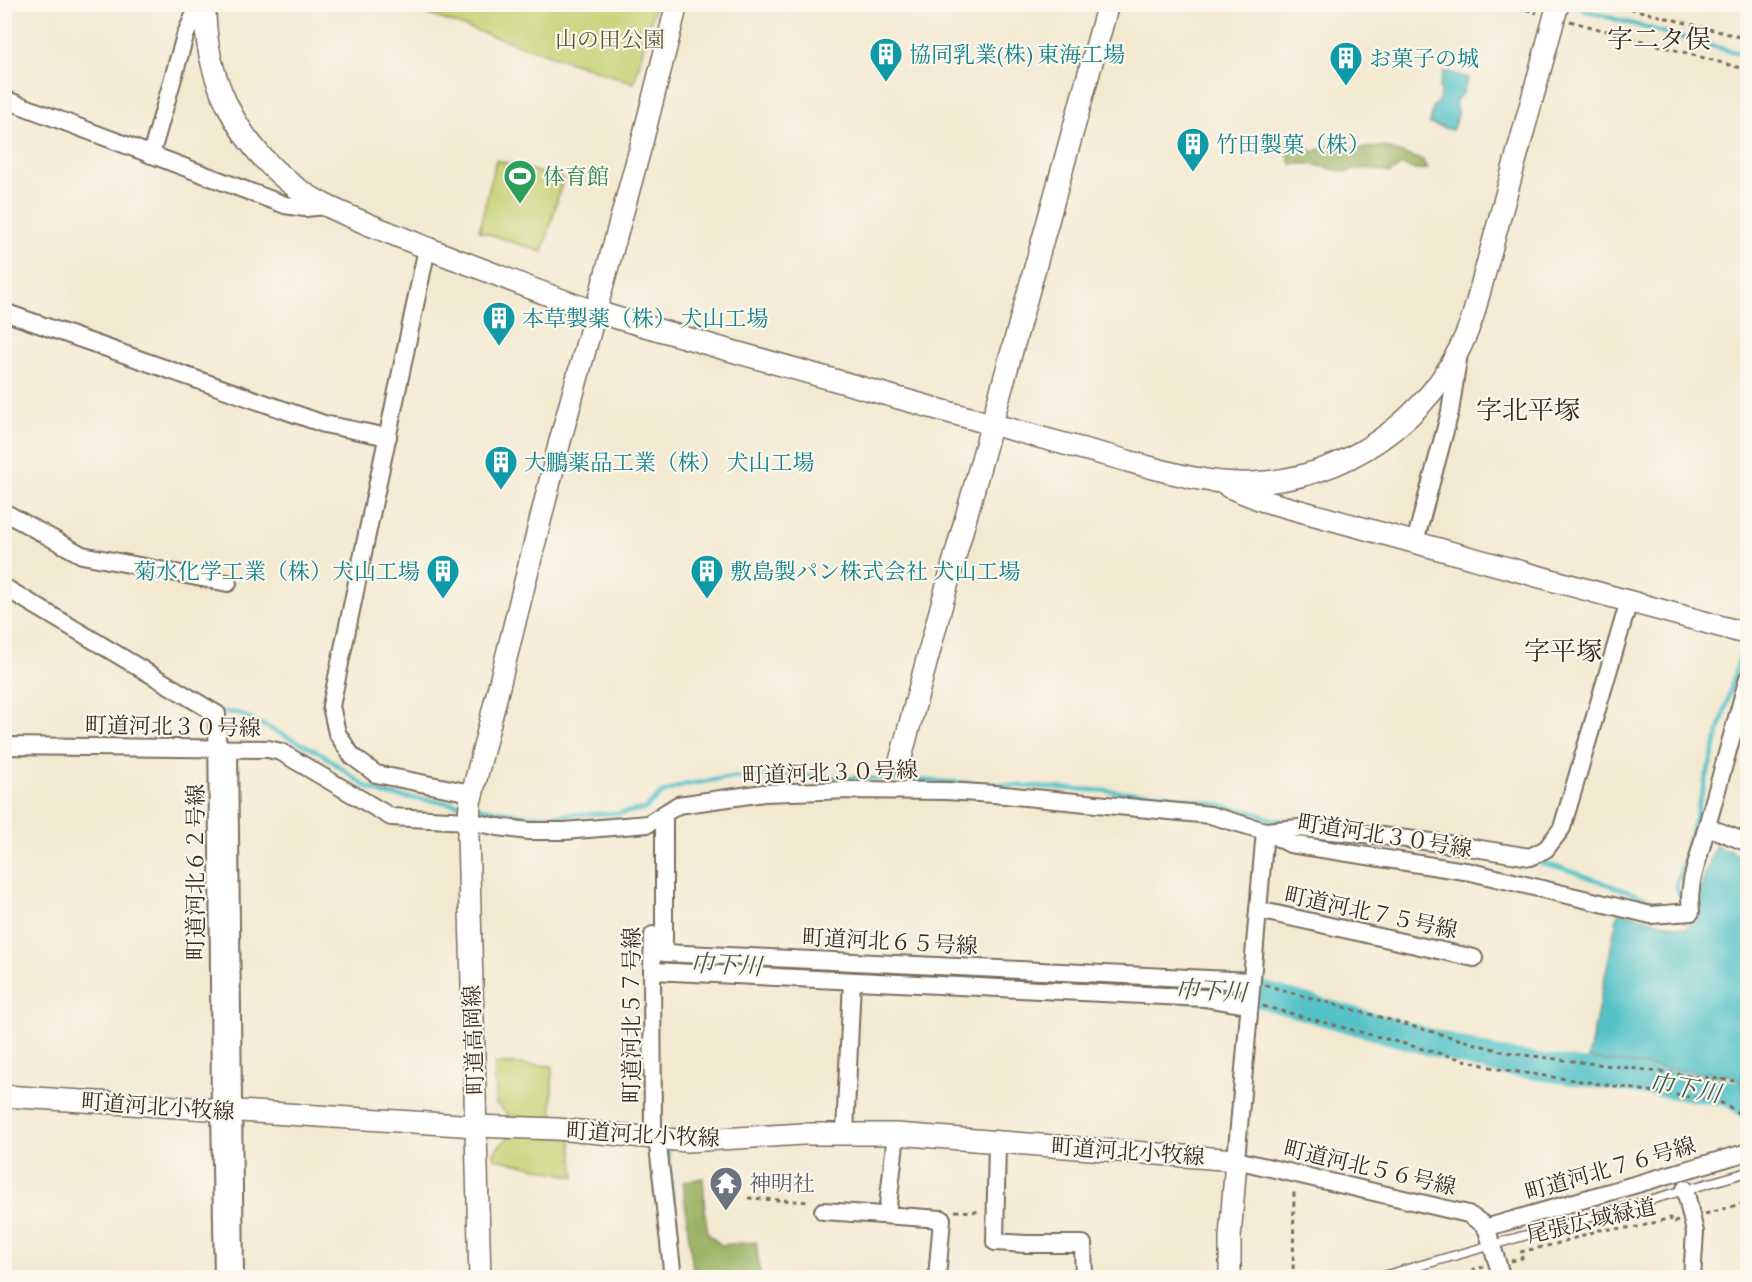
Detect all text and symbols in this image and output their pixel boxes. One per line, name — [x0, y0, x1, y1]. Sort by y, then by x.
district label: 字二タ俣 — [1607, 22, 1711, 56]
park label: 山の田公園 — [555, 25, 665, 54]
building icon: 協同乳業(株) 東海工場 — [868, 36, 904, 83]
place label: 協同乳業(株) 東海工場 — [909, 40, 1125, 69]
building icon: お菓子の城 — [1328, 40, 1364, 87]
place label: お菓子の城 — [1369, 44, 1479, 73]
building icon: 竹田製菓（株） — [1175, 126, 1211, 173]
place label: 竹田製菓（株） — [1216, 130, 1370, 159]
sports icon: 体育館 — [502, 158, 538, 205]
place label: 体育館 — [543, 162, 609, 191]
building icon: 本草製薬（株） 犬山工場 — [481, 300, 517, 347]
place label: 本草製薬（株） 犬山工場 — [522, 304, 768, 333]
district label: 字北平塚 — [1476, 393, 1580, 427]
building icon: 大鵬薬品工業（株） 犬山工場 — [483, 444, 519, 491]
place label: 大鵬薬品工業（株） 犬山工場 — [524, 448, 814, 477]
building icon: 菊水化学工業（株）犬山工場 — [425, 553, 461, 600]
building icon: 敷島製パン株式会社 犬山工場 — [689, 553, 725, 600]
place label: 菊水化学工業（株）犬山工場 — [134, 557, 420, 586]
place label: 敷島製パン株式会社 犬山工場 — [730, 557, 1020, 586]
district label: 字平塚 — [1524, 634, 1602, 668]
street label: 町道河北３０号線 — [85, 710, 261, 743]
street label: 町道河北３０号線 — [742, 755, 918, 790]
street label: 町道河北６２号線 — [181, 784, 210, 960]
street label: 町道河北３０号線 — [1296, 807, 1474, 864]
street label: 町道河北７５号線 — [1282, 880, 1460, 945]
street label: 町道河北６５号線 — [801, 922, 979, 961]
street label: 町道河北５７号線 — [617, 927, 646, 1103]
water label: 巾下川 — [689, 947, 766, 982]
water label: 巾下川 — [1174, 973, 1251, 1008]
street label: 町道高岡線 — [457, 985, 490, 1095]
water label: 巾下川 — [1647, 1066, 1726, 1110]
street label: 町道河北小牧線 — [80, 1087, 236, 1126]
street label: 町道河北小牧線 — [565, 1116, 721, 1153]
street label: 町道河北７６号線 — [1522, 1130, 1699, 1207]
street label: 町道河北小牧線 — [1050, 1132, 1206, 1171]
street label: 町道河北５６号線 — [1281, 1134, 1459, 1201]
temple icon: 神明社 — [708, 1165, 744, 1212]
place label: 神明社 — [749, 1169, 815, 1198]
street label: 尾張広域緑道 — [1524, 1192, 1659, 1249]

